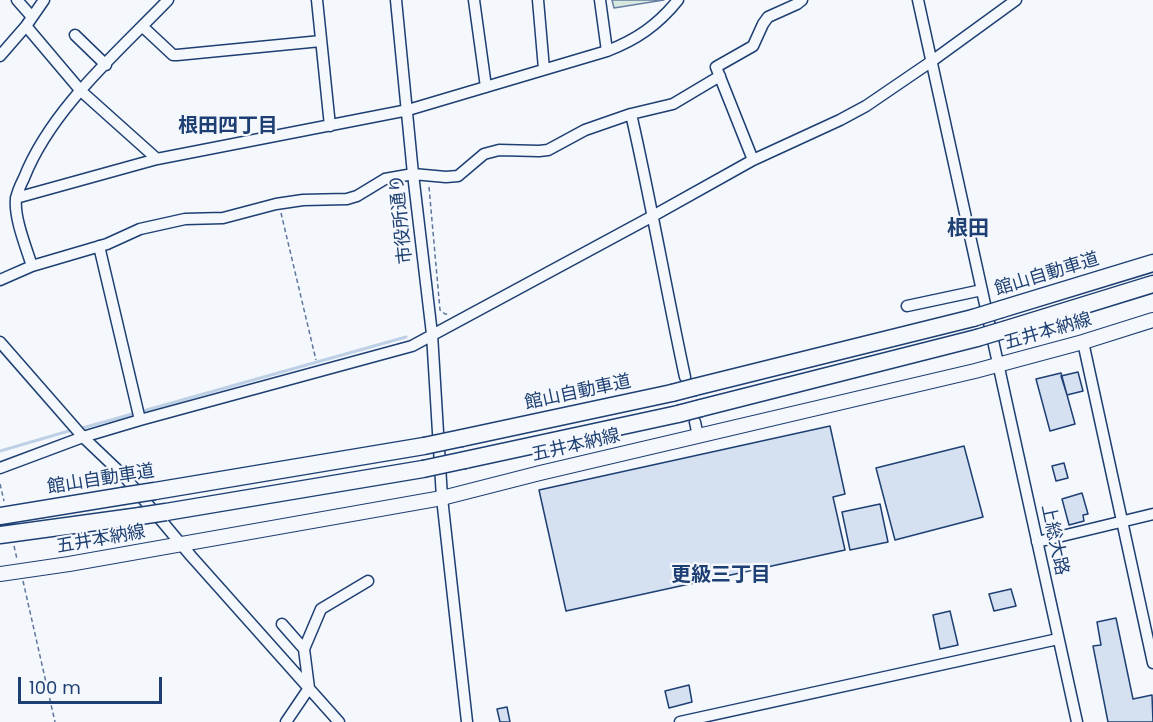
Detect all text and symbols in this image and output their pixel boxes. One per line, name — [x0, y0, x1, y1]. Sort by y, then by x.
district label: 根田四丁目 — [178, 115, 278, 139]
street label: 市役所通り — [387, 173, 417, 265]
district label: 根田 — [947, 217, 989, 243]
street label: 館山自動車道 — [992, 249, 1102, 301]
street label: 五井本納線 — [1002, 309, 1094, 355]
street label: 館山自動車道 — [523, 371, 633, 415]
street label: 五井本納線 — [530, 425, 622, 467]
street label: 館山自動車道 — [46, 461, 156, 499]
street label: 上総大路 — [1036, 503, 1072, 577]
street label: 五井本納線 — [55, 522, 147, 558]
district label: 更級三丁目 — [671, 564, 771, 588]
scale bar — [21, 665, 165, 703]
text: 100 m — [29, 675, 81, 700]

